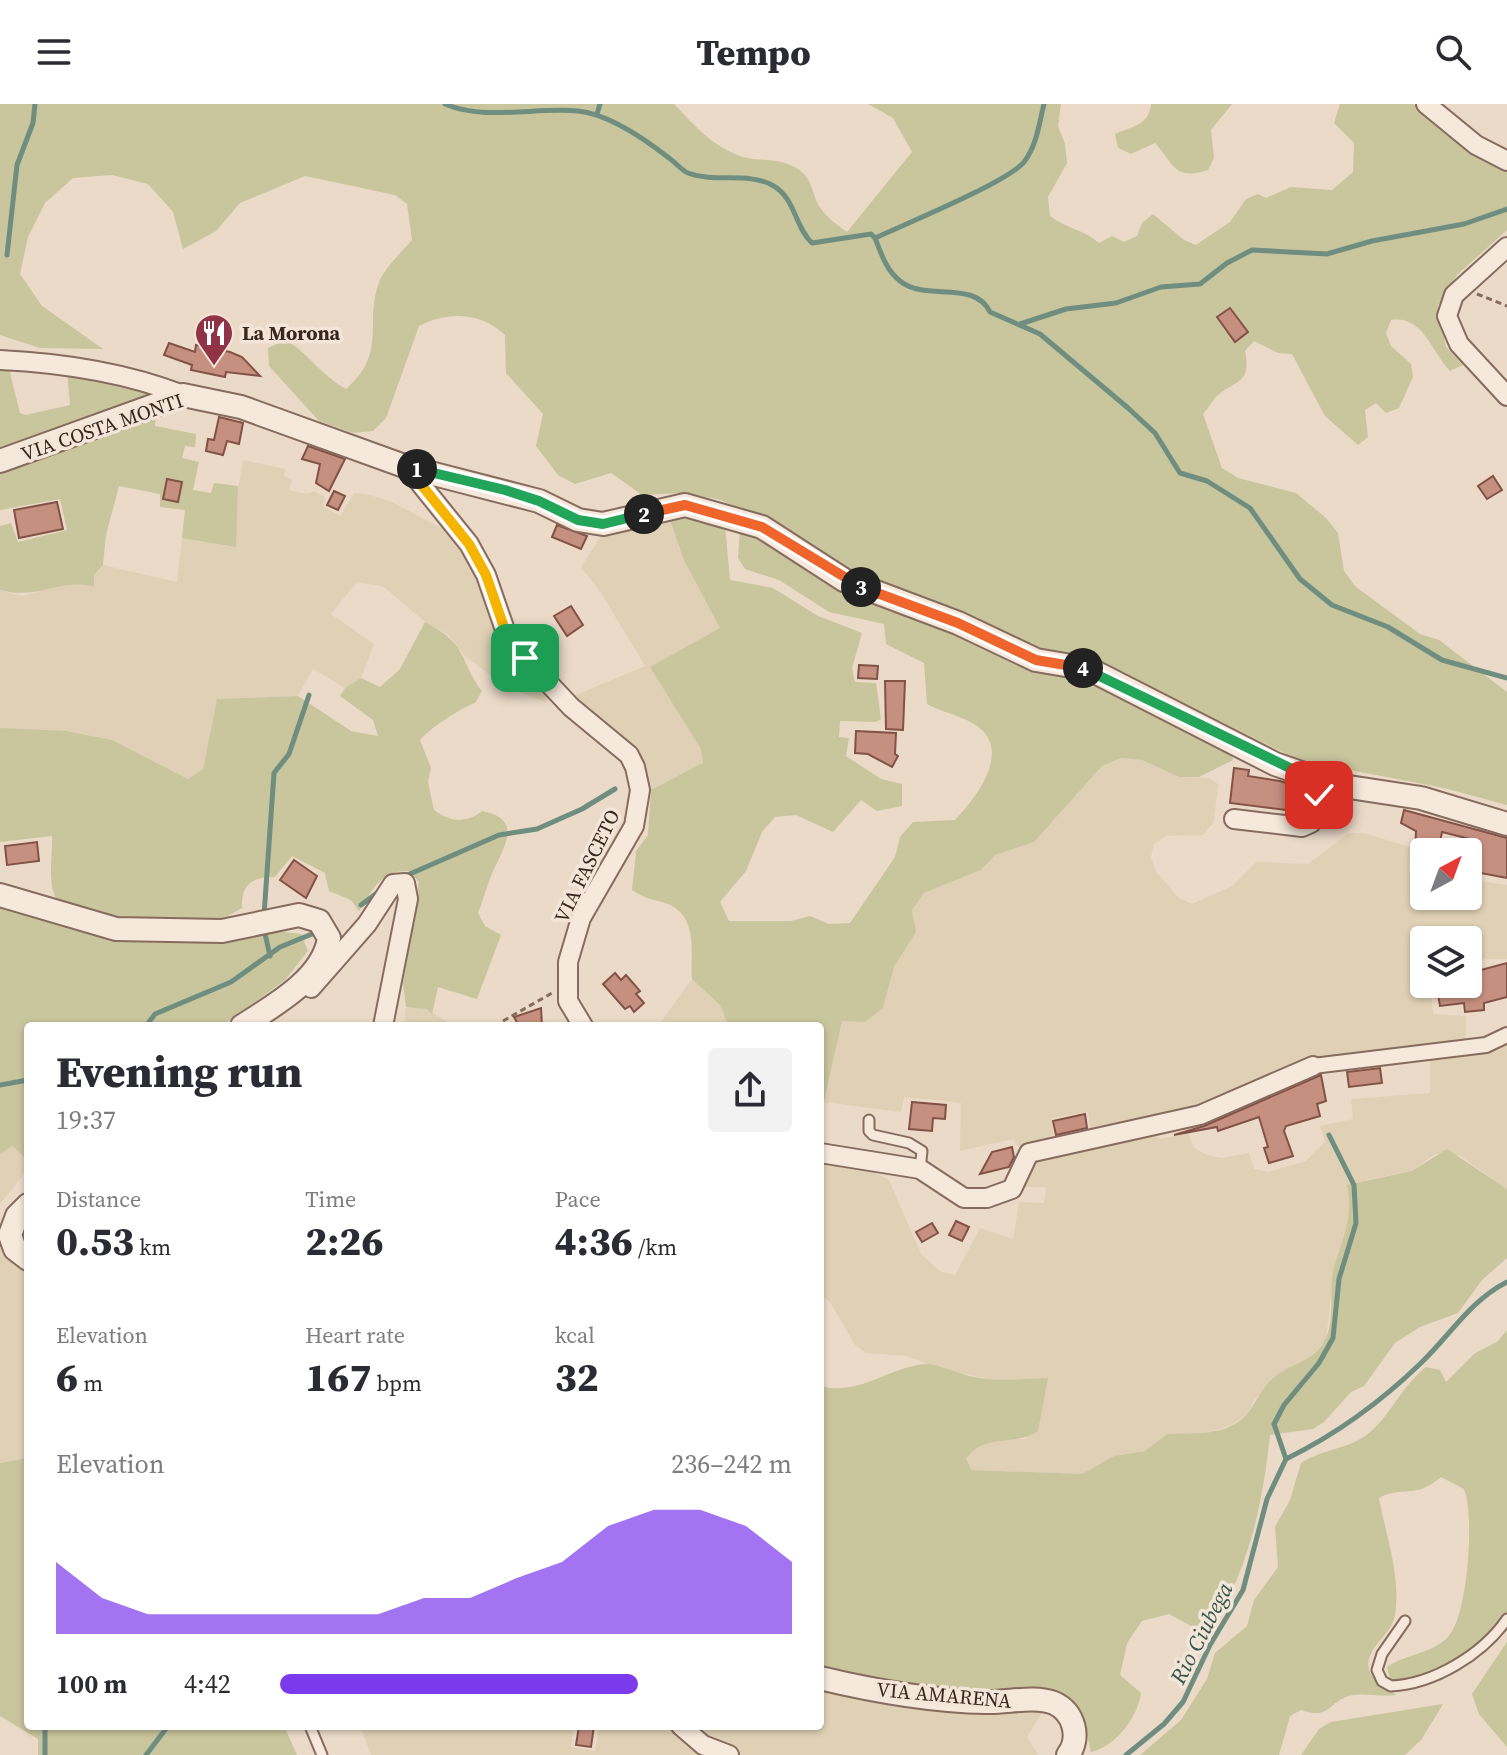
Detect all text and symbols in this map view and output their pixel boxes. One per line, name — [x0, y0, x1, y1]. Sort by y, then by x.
text: Tempo — [696, 28, 811, 77]
icon: menu — [32, 30, 76, 74]
icon: search — [1431, 30, 1475, 74]
restaurant icon: La Morona — [193, 312, 235, 367]
place label: La Morona — [242, 319, 341, 347]
street label: VIA COSTA MONTI — [17, 386, 187, 468]
pin: 1 — [397, 449, 437, 489]
text: 1 — [411, 454, 423, 484]
pin: 2 — [624, 494, 664, 534]
text: 2 — [638, 499, 650, 529]
pin: 3 — [841, 567, 881, 607]
text: 3 — [855, 572, 867, 602]
pin — [491, 624, 559, 692]
icon: arrive — [503, 636, 547, 680]
pin: 4 — [1063, 648, 1103, 688]
text: 4 — [1077, 653, 1089, 683]
pin — [1285, 761, 1353, 829]
icon: check — [1297, 773, 1341, 817]
street label: VIA FASCETO — [547, 804, 627, 928]
north arrow — [1410, 838, 1482, 910]
map controls — [1410, 838, 1482, 998]
button: layers — [1410, 926, 1482, 998]
text: Evening run — [56, 1041, 302, 1102]
button: share — [708, 1048, 792, 1132]
text: 19:37 — [56, 1102, 116, 1138]
text: Distance — [56, 1184, 141, 1214]
text: Time — [305, 1184, 356, 1214]
text: Pace — [555, 1184, 601, 1214]
text: 0.53 — [56, 1214, 134, 1268]
text: 2:26 — [305, 1214, 383, 1268]
text: 4:36 — [555, 1214, 633, 1268]
text: km — [134, 1232, 171, 1262]
text: /km — [633, 1232, 677, 1262]
text: Elevation — [56, 1320, 148, 1350]
text: Heart rate — [305, 1320, 405, 1350]
text: kcal — [555, 1320, 595, 1350]
text: 6 — [56, 1350, 78, 1404]
text: 167 — [305, 1350, 371, 1404]
text: 32 — [555, 1350, 599, 1404]
text: m — [78, 1368, 103, 1398]
text: bpm — [371, 1368, 422, 1398]
text: Elevation — [56, 1446, 165, 1482]
text: 236–242 m — [671, 1446, 792, 1482]
water label: Rio Ciubega — [1162, 1577, 1240, 1690]
text: 100 m — [56, 1666, 127, 1702]
text: 4:42 — [184, 1666, 231, 1702]
street label: VIA AMARENA — [875, 1675, 1013, 1715]

